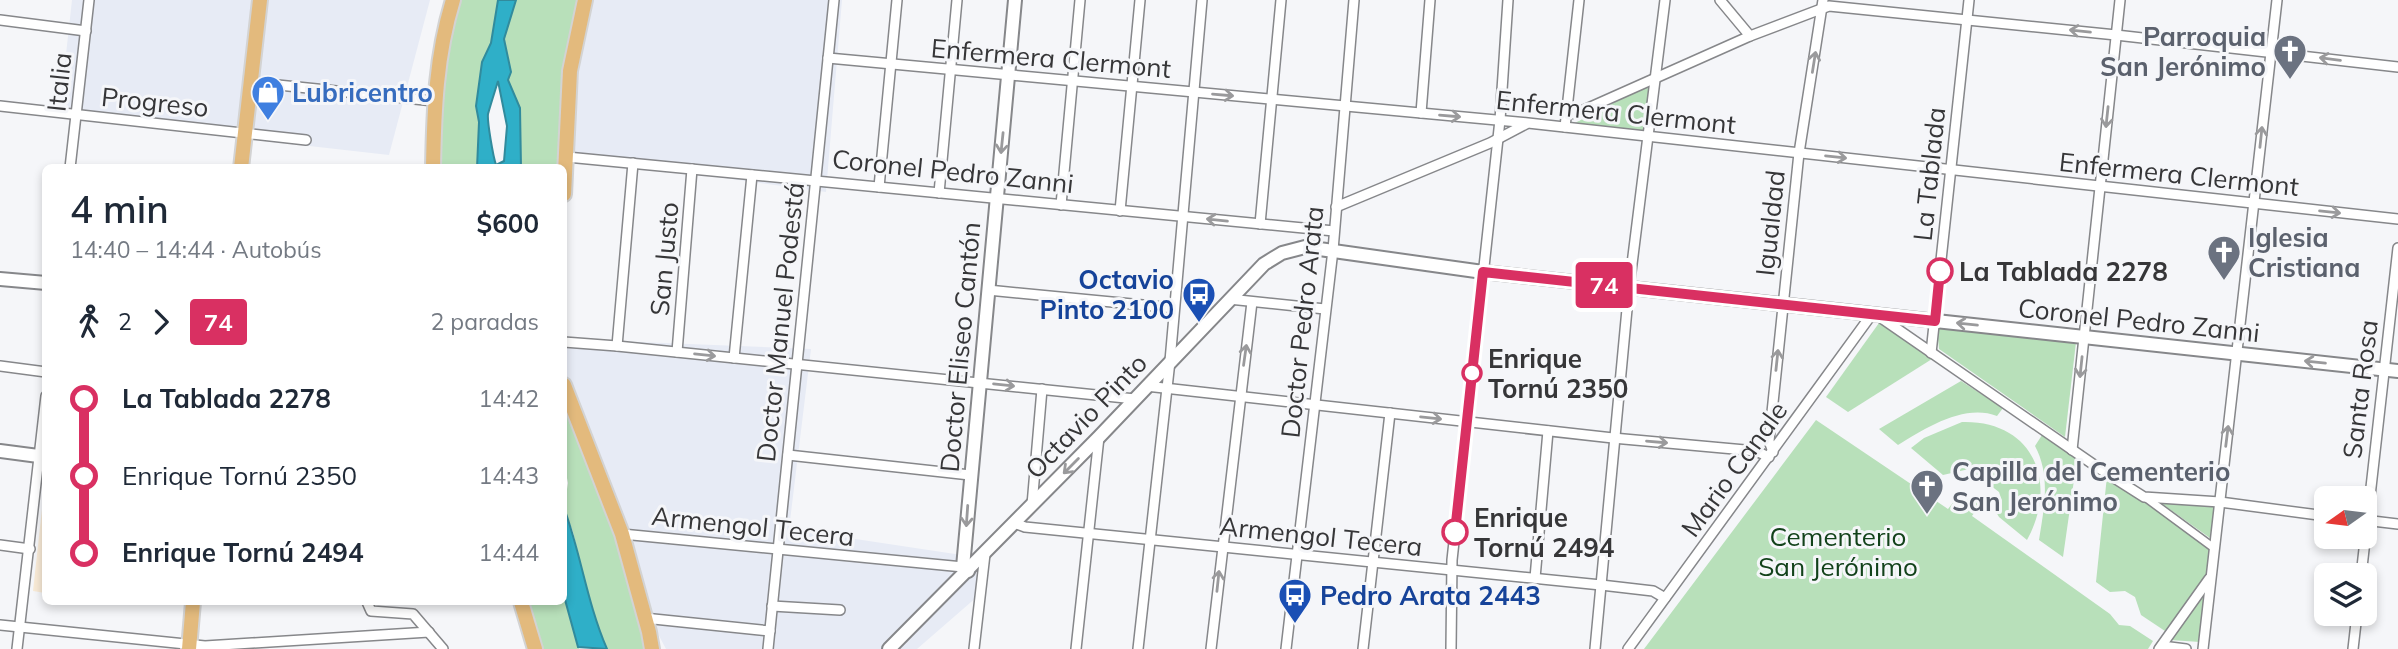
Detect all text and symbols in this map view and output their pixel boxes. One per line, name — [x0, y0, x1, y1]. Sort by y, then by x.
place label: Parroquia San Jerónimo — [2100, 20, 2266, 83]
one-way arrow — [2069, 24, 2092, 37]
street label: Enfermera Clermont — [930, 31, 1172, 85]
church icon: Parroquia San Jerónimo — [2271, 32, 2309, 81]
street label: Italia — [39, 51, 79, 113]
one-way arrow — [1808, 51, 1821, 74]
one-way arrow — [2319, 53, 2342, 66]
shop icon: Lubricentro — [249, 73, 287, 122]
place label: Lubricentro — [292, 76, 433, 109]
street label: Progreso — [100, 80, 210, 124]
street label: Enfermera Clermont — [1495, 83, 1737, 141]
one-way arrow — [1212, 89, 1234, 102]
street label: La Tablada — [1906, 105, 1952, 243]
one-way arrow — [2101, 105, 2114, 127]
one-way arrow — [1438, 110, 1461, 123]
one-way arrow — [2255, 126, 2268, 149]
one-way arrow — [996, 131, 1009, 154]
street label: Coronel Pedro Zanni — [831, 142, 1075, 200]
street label: Enfermera Clermont — [2058, 145, 2300, 203]
one-way arrow — [1824, 151, 1847, 164]
street label: Igualdad — [1748, 169, 1792, 277]
street label: Doctor Manuel Podestá — [749, 181, 811, 463]
text: 4 min — [70, 185, 169, 233]
street label: San Justo — [643, 201, 685, 317]
street label: Doctor Pedro Arata — [1273, 204, 1331, 440]
one-way arrow — [2318, 205, 2341, 218]
text: $600 — [477, 207, 539, 240]
one-way arrow — [1206, 213, 1229, 226]
street label: Doctor Eliseo Cantón — [933, 221, 987, 473]
place label: Iglesia Cristiana — [2248, 221, 2360, 284]
church icon: Iglesia Cristiana — [2205, 233, 2243, 282]
text: 14:40 – 14:44 · Autobús — [70, 235, 322, 264]
place label: La Tablada 2278 — [1959, 255, 2168, 288]
marker: La Tablada 2278 — [1927, 258, 1953, 284]
line badge: 74 — [1572, 262, 1636, 308]
place label: Octavio Pinto 2100 — [1040, 263, 1174, 326]
text: 74 — [1590, 270, 1618, 300]
bus stop icon: Octavio Pinto 2100 — [1180, 275, 1218, 324]
street label: Coronel Pedro Zanni — [2017, 291, 2261, 349]
icon: walk — [70, 303, 108, 341]
icon: forward — [142, 303, 180, 341]
text: 2 — [118, 307, 132, 336]
text: 74 — [204, 307, 233, 337]
text: 2 paradas — [431, 307, 539, 336]
one-way arrow — [1956, 318, 1979, 331]
street label: Santa Rosa — [2335, 318, 2385, 460]
place label: Enrique Tornú 2350 — [1488, 342, 1628, 405]
one-way arrow — [1238, 344, 1251, 367]
street label: Octavio Pinto — [1018, 347, 1154, 485]
one-way arrow — [693, 348, 716, 361]
one-way arrow — [1771, 350, 1784, 372]
one-way arrow — [2074, 355, 2087, 378]
one-way arrow — [2304, 355, 2327, 368]
marker: Enrique Tornú 2350 — [1462, 363, 1482, 383]
one-way arrow — [992, 379, 1015, 392]
text: La Tablada 2278 — [122, 382, 331, 415]
text: 14:42 — [479, 384, 539, 413]
street label: Mario Canale — [1674, 395, 1794, 543]
one-way arrow — [1419, 411, 1442, 424]
one-way arrow — [2221, 425, 2234, 448]
one-way arrow — [1645, 436, 1668, 449]
place label: Capilla del Cementerio San Jerónimo — [1952, 455, 2230, 518]
one-way arrow — [1062, 457, 1079, 474]
text: Enrique Tornú 2350 — [122, 459, 357, 492]
text: 14:43 — [479, 461, 539, 490]
church icon: Capilla del Cementerio San Jerónimo — [1908, 467, 1946, 516]
north arrow — [2314, 486, 2376, 550]
map controls — [2314, 486, 2377, 626]
street label: Armengol Tecera — [650, 499, 856, 553]
place label: Enrique Tornú 2494 — [1474, 501, 1615, 564]
one-way arrow — [960, 504, 973, 526]
street label: Armengol Tecera — [1218, 509, 1424, 563]
marker: Enrique Tornú 2494 — [1442, 519, 1468, 545]
park label: Cementerio San Jerónimo — [1758, 520, 1918, 583]
text: Enrique Tornú 2494 — [122, 536, 364, 569]
text: 14:44 — [479, 538, 539, 567]
button: layers — [2314, 563, 2377, 626]
one-way arrow — [1212, 570, 1225, 593]
bus stop icon: Pedro Arata 2443 — [1276, 576, 1314, 625]
place label: Pedro Arata 2443 — [1320, 579, 1541, 612]

